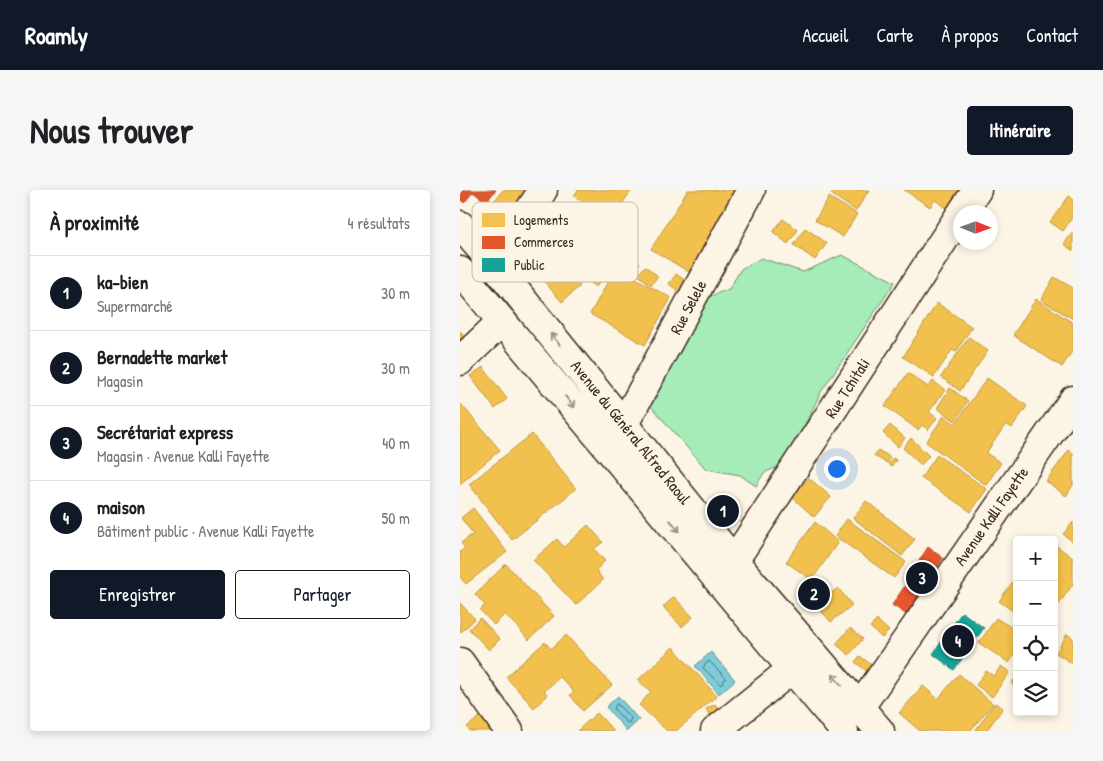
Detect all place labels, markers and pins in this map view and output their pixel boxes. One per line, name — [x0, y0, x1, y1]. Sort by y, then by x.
pin: 1 — [707, 492, 739, 530]
pin: 3 — [906, 559, 938, 597]
pin: 2 — [798, 575, 830, 613]
pin: 4 — [942, 622, 974, 660]

